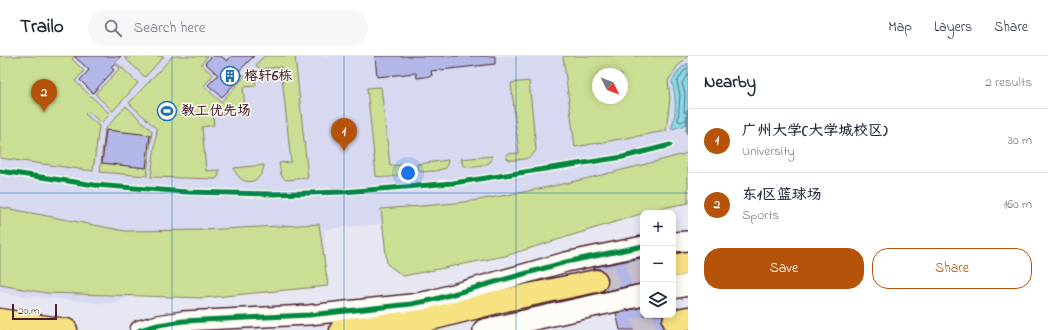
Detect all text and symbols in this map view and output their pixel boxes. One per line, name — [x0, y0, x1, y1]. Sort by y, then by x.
search box — [88, 10, 368, 46]
text: Trailo — [20, 14, 64, 41]
icon: search — [102, 17, 124, 39]
text: Search here — [134, 17, 205, 39]
text: Map — [888, 17, 912, 38]
text: Layers — [934, 17, 972, 38]
text: Share — [994, 17, 1028, 38]
building icon: 榕轩6栋 — [219, 65, 241, 87]
place label: 榕轩6栋 — [244, 66, 292, 87]
north arrow — [592, 68, 628, 104]
text: Nearby — [704, 70, 756, 95]
text: 2 results — [985, 73, 1032, 92]
pin: 2 — [31, 79, 57, 112]
sports icon: 教工优先场 — [156, 100, 178, 122]
place label: 教工优先场 — [181, 101, 251, 122]
pin: 1 — [331, 118, 357, 151]
text: 广州大学(大学城校区) — [742, 120, 888, 142]
text: 1 — [715, 131, 719, 150]
text: 30 m — [1008, 131, 1032, 150]
text: University — [742, 142, 795, 161]
your location — [398, 163, 418, 183]
text: 东1区篮球场 — [742, 184, 822, 206]
text: 2 — [714, 195, 720, 214]
text: 160 m — [1003, 195, 1032, 214]
text: Sports — [742, 206, 779, 225]
map controls — [640, 210, 676, 318]
button: + — [640, 210, 676, 246]
button: − — [640, 246, 676, 282]
button: Save — [704, 248, 864, 289]
button: Share — [872, 248, 1032, 289]
button: layers — [640, 282, 676, 318]
scale bar — [12, 302, 57, 321]
text: 20 m — [18, 303, 40, 319]

